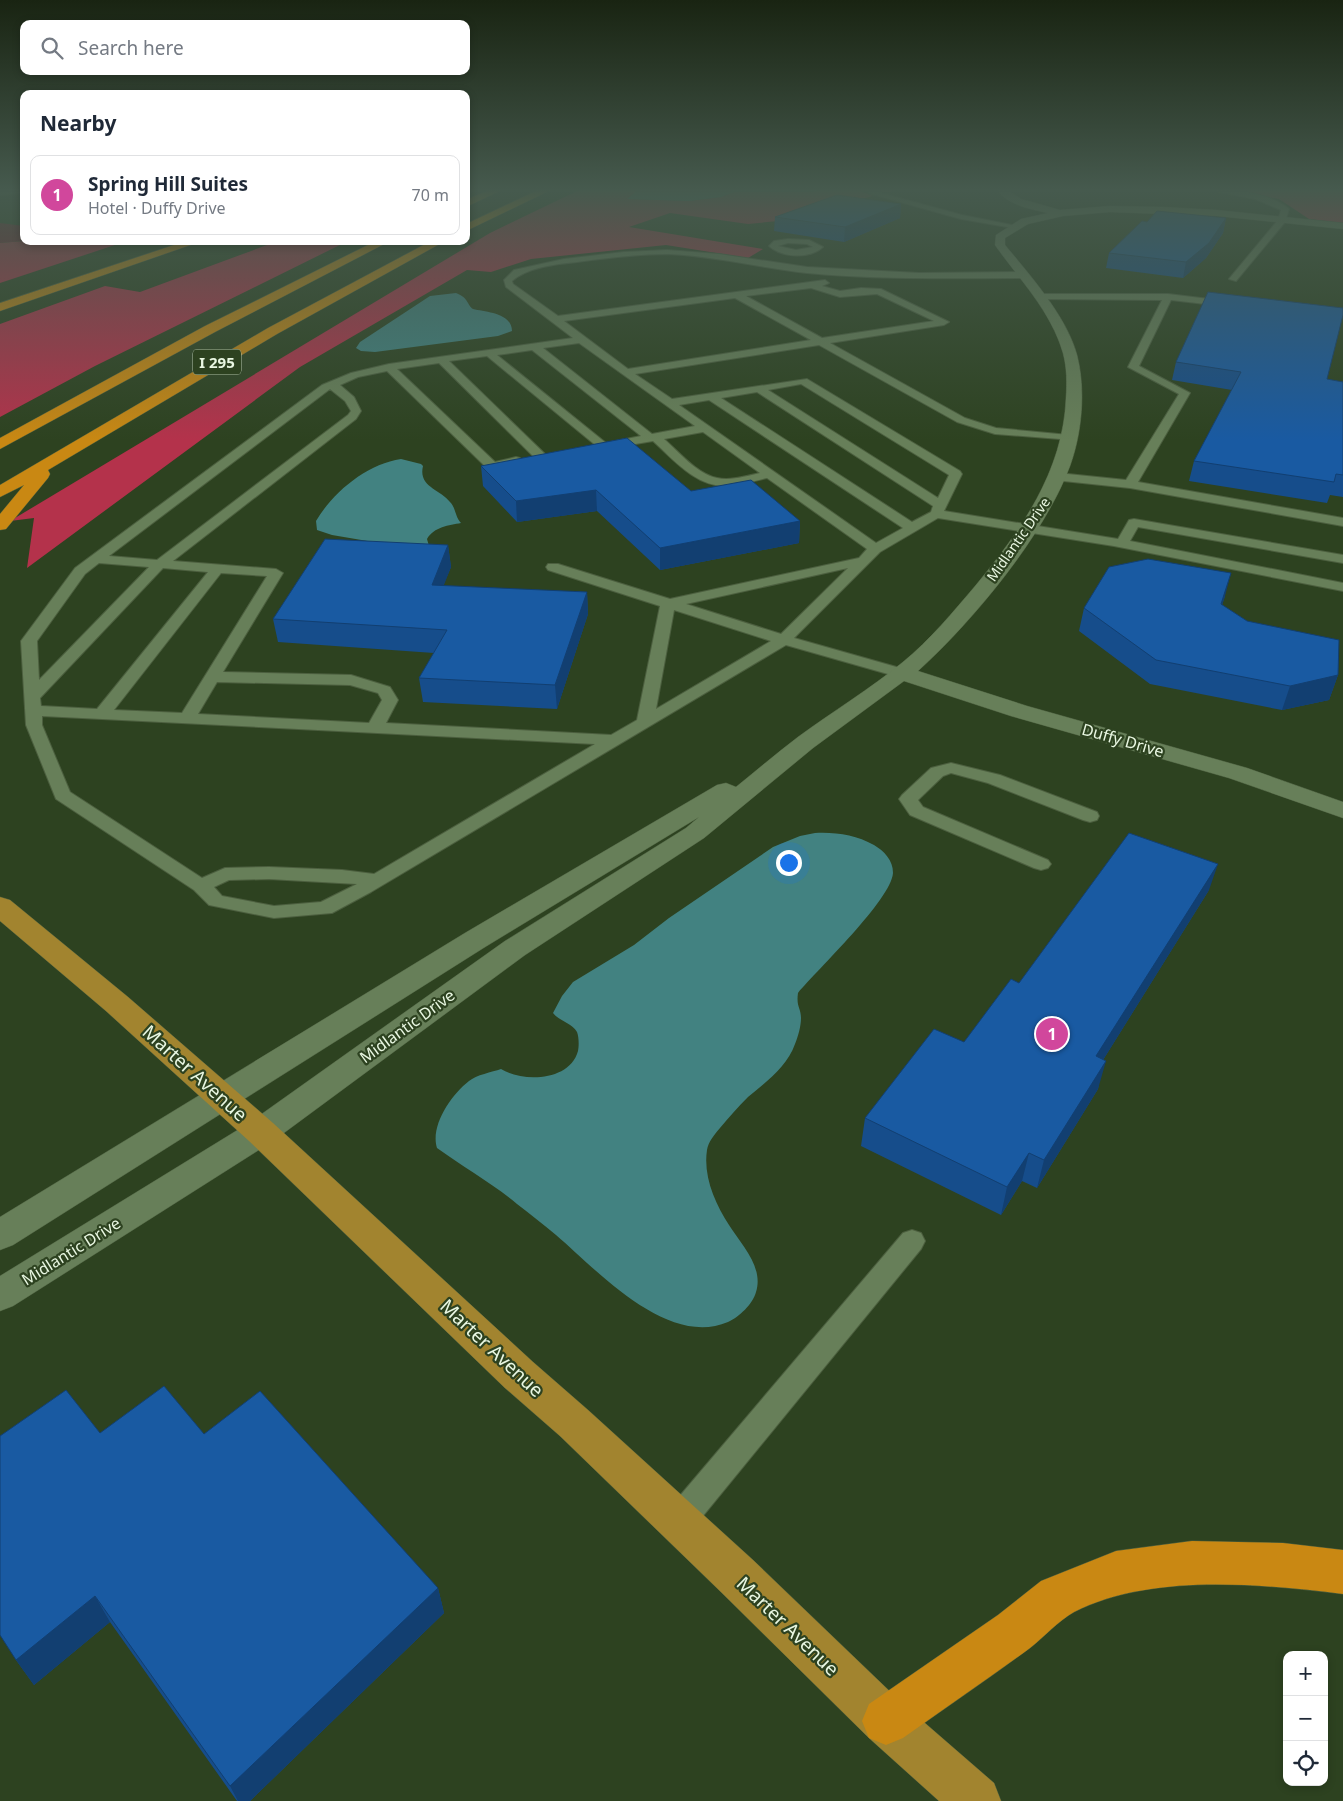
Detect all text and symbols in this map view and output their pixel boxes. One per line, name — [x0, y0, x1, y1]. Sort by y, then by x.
search box — [20, 20, 470, 75]
icon: search — [38, 34, 66, 62]
text: Search here — [78, 35, 184, 61]
text: Nearby — [40, 109, 116, 137]
text: Spring Hill Suites — [88, 171, 248, 197]
text: 1 — [52, 184, 62, 206]
text: 70 m — [412, 184, 449, 206]
text: Hotel · Duffy Drive — [88, 197, 226, 219]
road number: I 295 — [193, 350, 241, 374]
street label: Midlantic Drive — [982, 493, 1054, 585]
street label: Duffy Drive — [1079, 718, 1167, 762]
your location — [776, 850, 802, 876]
street label: Midlantic Drive — [355, 984, 459, 1068]
pin: 1 — [1036, 1015, 1068, 1053]
street label: Marter Avenue — [137, 1019, 253, 1127]
street label: Midlantic Drive — [17, 1212, 125, 1290]
street label: Marter Avenue — [435, 1293, 549, 1403]
street label: Marter Avenue — [731, 1571, 845, 1681]
map controls — [1283, 1651, 1328, 1786]
button: + — [1283, 1651, 1328, 1696]
button: − — [1283, 1696, 1328, 1741]
button: locate — [1283, 1741, 1328, 1786]

